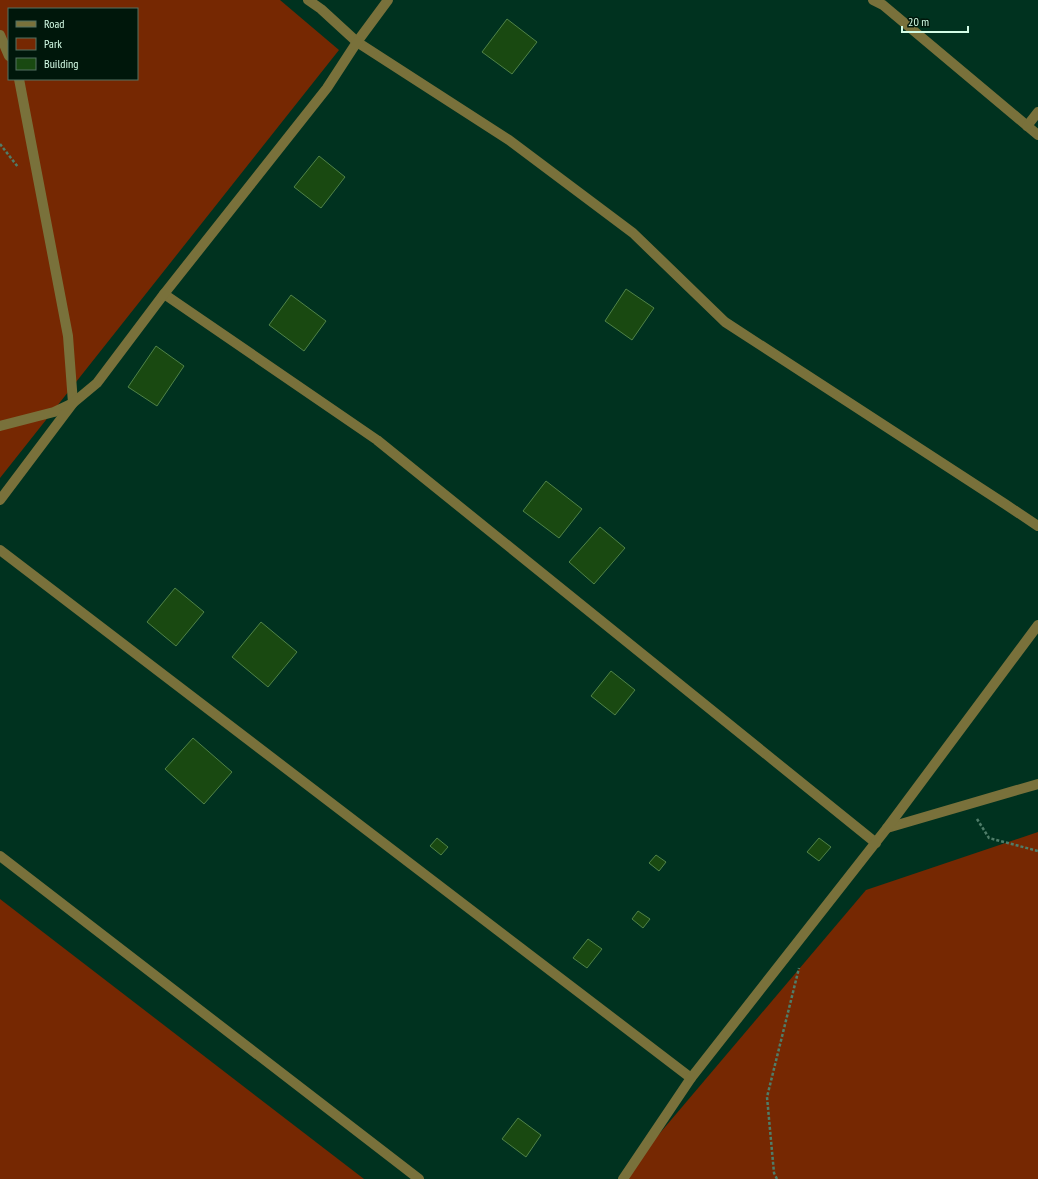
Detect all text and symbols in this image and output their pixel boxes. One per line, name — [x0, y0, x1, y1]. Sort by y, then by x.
legend — [8, 8, 138, 80]
scale bar — [902, 8, 968, 34]
text: 20 m — [908, 14, 929, 29]
text: Road — [44, 16, 64, 31]
text: Park — [44, 36, 62, 51]
text: Building — [44, 56, 79, 71]

